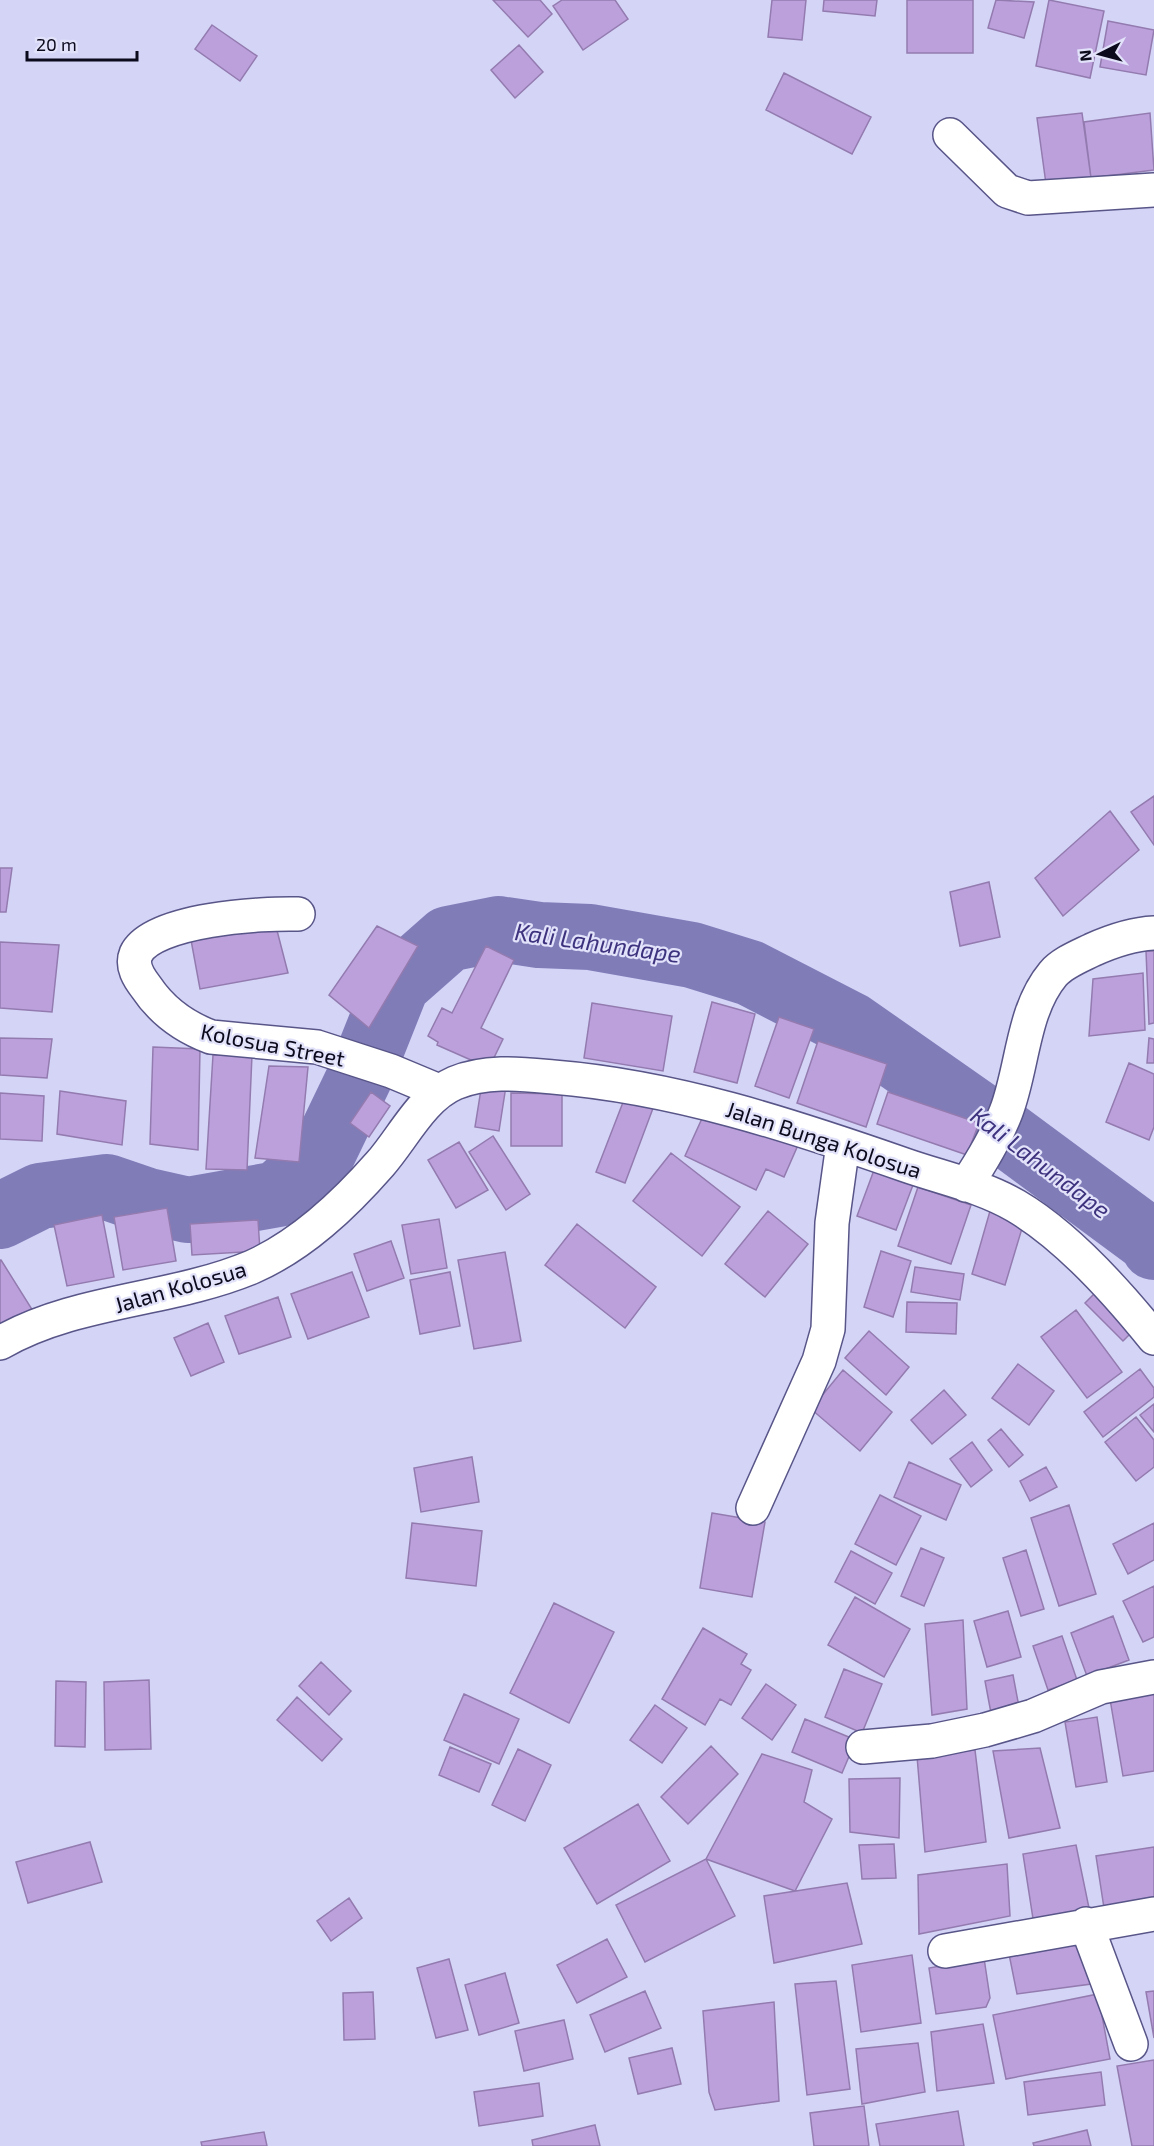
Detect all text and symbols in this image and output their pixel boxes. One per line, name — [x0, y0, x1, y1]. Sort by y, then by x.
scale bar — [27, 24, 136, 62]
north arrow — [1070, 24, 1130, 84]
text: 20 m — [36, 33, 77, 55]
text: N — [1075, 49, 1095, 62]
water label: Kali Lahundape — [513, 916, 683, 968]
street label: Kolosua Street — [199, 1017, 347, 1071]
street label: Jalan Bunga Kolosua — [723, 1095, 925, 1183]
water label: Kali Lahundape — [965, 1100, 1117, 1224]
street label: Jalan Kolosua — [111, 1255, 249, 1317]

